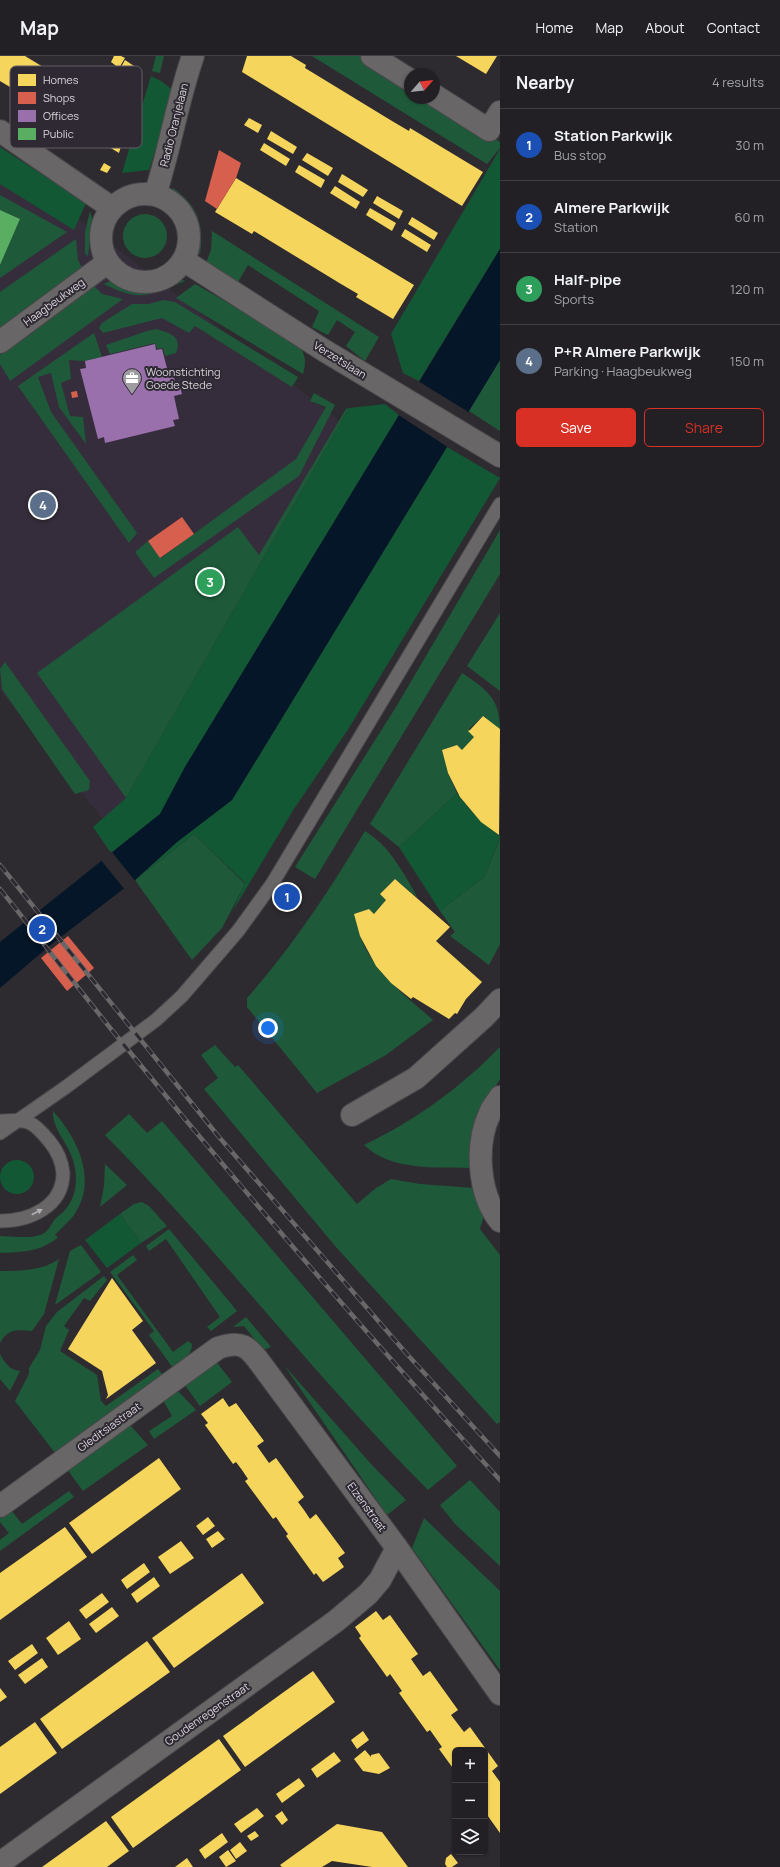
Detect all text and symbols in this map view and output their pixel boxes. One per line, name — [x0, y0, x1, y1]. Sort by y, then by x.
text: Map — [20, 15, 59, 41]
text: Home — [536, 18, 573, 37]
text: Map — [595, 18, 623, 37]
text: About — [645, 18, 685, 37]
text: Contact — [707, 18, 760, 37]
legend — [10, 66, 142, 148]
north arrow — [404, 68, 440, 104]
text: Nearby — [516, 71, 574, 94]
text: Homes — [43, 72, 79, 87]
text: 4 results — [712, 73, 764, 91]
street label: Radio Oranjelaan — [156, 81, 191, 168]
text: Shops — [43, 90, 75, 105]
text: Offices — [43, 108, 79, 123]
text: Station Parkwijk — [554, 125, 672, 146]
text: Public — [43, 126, 74, 141]
text: 1 — [526, 136, 532, 154]
text: 30 m — [735, 136, 764, 154]
text: Bus stop — [554, 146, 606, 164]
text: Almere Parkwijk — [554, 197, 669, 218]
text: 2 — [525, 208, 533, 226]
text: 60 m — [734, 208, 764, 226]
text: Station — [554, 218, 598, 236]
text: Half-pipe — [554, 269, 621, 290]
street label: Haagbeukweg — [20, 274, 87, 329]
text: 3 — [525, 280, 533, 298]
text: 120 m — [730, 280, 764, 298]
text: Sports — [554, 290, 594, 308]
street label: Verzetslaan — [311, 337, 370, 382]
text: P+R Almere Parkwijk — [554, 341, 700, 362]
text: 4 — [525, 352, 533, 370]
text: 150 m — [730, 352, 764, 370]
text: Parking · Haagbeukweg — [554, 362, 692, 380]
place label: Woonstichting Goede Stede — [146, 364, 221, 392]
office icon: Woonstichting Goede Stede — [121, 367, 143, 395]
button: Save — [516, 408, 636, 447]
button: Share — [644, 408, 764, 447]
pin: 4 — [30, 490, 56, 520]
pin: 3 — [197, 567, 223, 597]
pin: 1 — [274, 882, 300, 912]
pin: 2 — [29, 914, 55, 944]
your location — [258, 1018, 278, 1038]
one-way arrow — [31, 1209, 43, 1215]
street label: Gleditsiastraat — [74, 1398, 144, 1455]
street label: Elzenstraat — [344, 1479, 390, 1534]
street label: Goudenregenstraat — [161, 1679, 252, 1748]
map controls — [452, 1747, 488, 1855]
button: + — [452, 1747, 488, 1783]
button: − — [452, 1783, 488, 1819]
button: layers — [452, 1819, 488, 1855]

